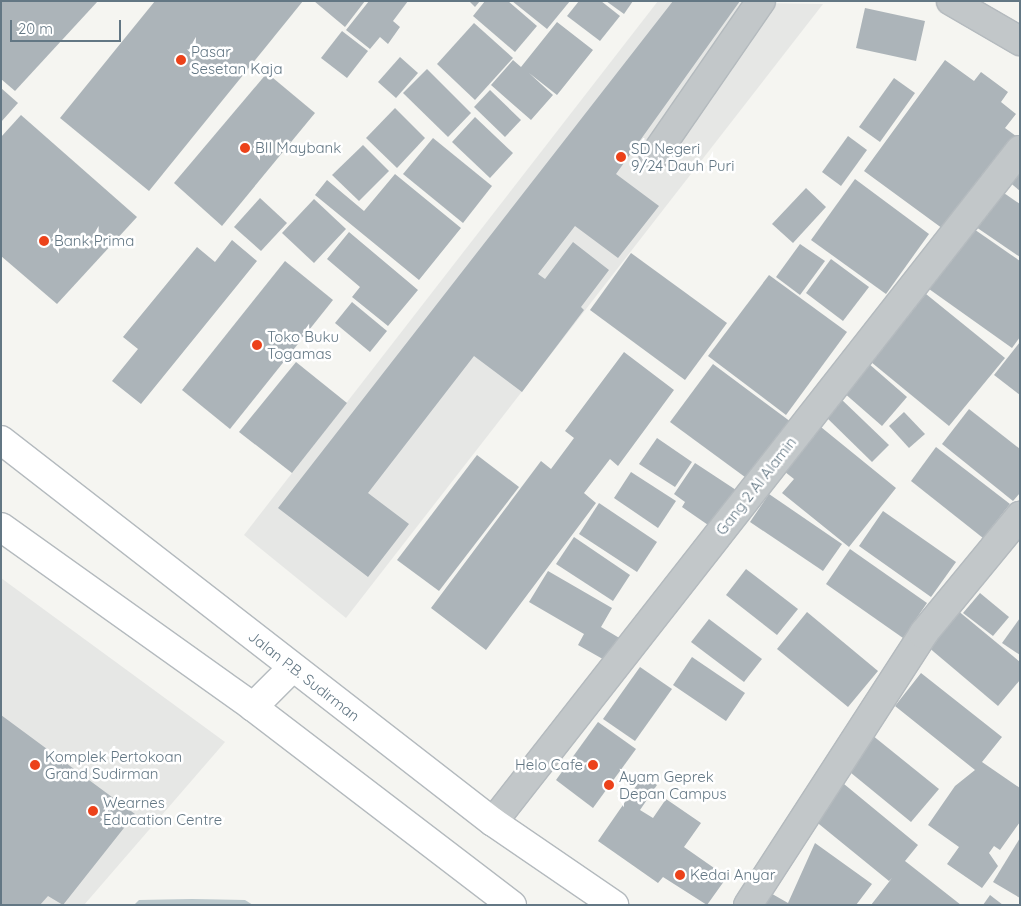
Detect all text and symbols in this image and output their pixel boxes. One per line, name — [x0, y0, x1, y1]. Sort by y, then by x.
scale bar — [12, 10, 124, 42]
text: 20 m — [18, 19, 53, 38]
place label: Pasar Sesetan Kaja — [191, 42, 283, 77]
marker: Pasar Sesetan Kaja — [175, 54, 187, 66]
place label: BII Maybank — [255, 139, 341, 157]
place label: SD Negeri 9/24 Dauh Puri — [631, 139, 735, 174]
marker: BII Maybank — [239, 142, 251, 154]
marker: SD Negeri 9/24 Dauh Puri — [615, 151, 627, 163]
place label: Bank Prima — [54, 232, 134, 250]
marker: Bank Prima — [38, 235, 50, 247]
place label: Toko Buku Togamas — [267, 327, 339, 362]
marker: Toko Buku Togamas — [251, 339, 263, 351]
street label: Gang 2 Al Alamin — [712, 433, 800, 539]
street label: Jalan P.B. Sudirman — [245, 627, 363, 725]
place label: Komplek Pertokoan Grand Sudirman — [45, 747, 182, 782]
place label: Helo Cafe — [515, 756, 583, 774]
marker: Komplek Pertokoan Grand Sudirman — [29, 759, 41, 771]
marker: Helo Cafe — [587, 759, 599, 771]
place label: Ayam Geprek Depan Campus — [619, 767, 727, 802]
marker: Ayam Geprek Depan Campus — [603, 779, 615, 791]
place label: Wearnes Education Centre — [103, 793, 222, 828]
marker: Wearnes Education Centre — [87, 805, 99, 817]
place label: Kedai Anyar — [690, 866, 775, 884]
marker: Kedai Anyar — [674, 869, 686, 881]

